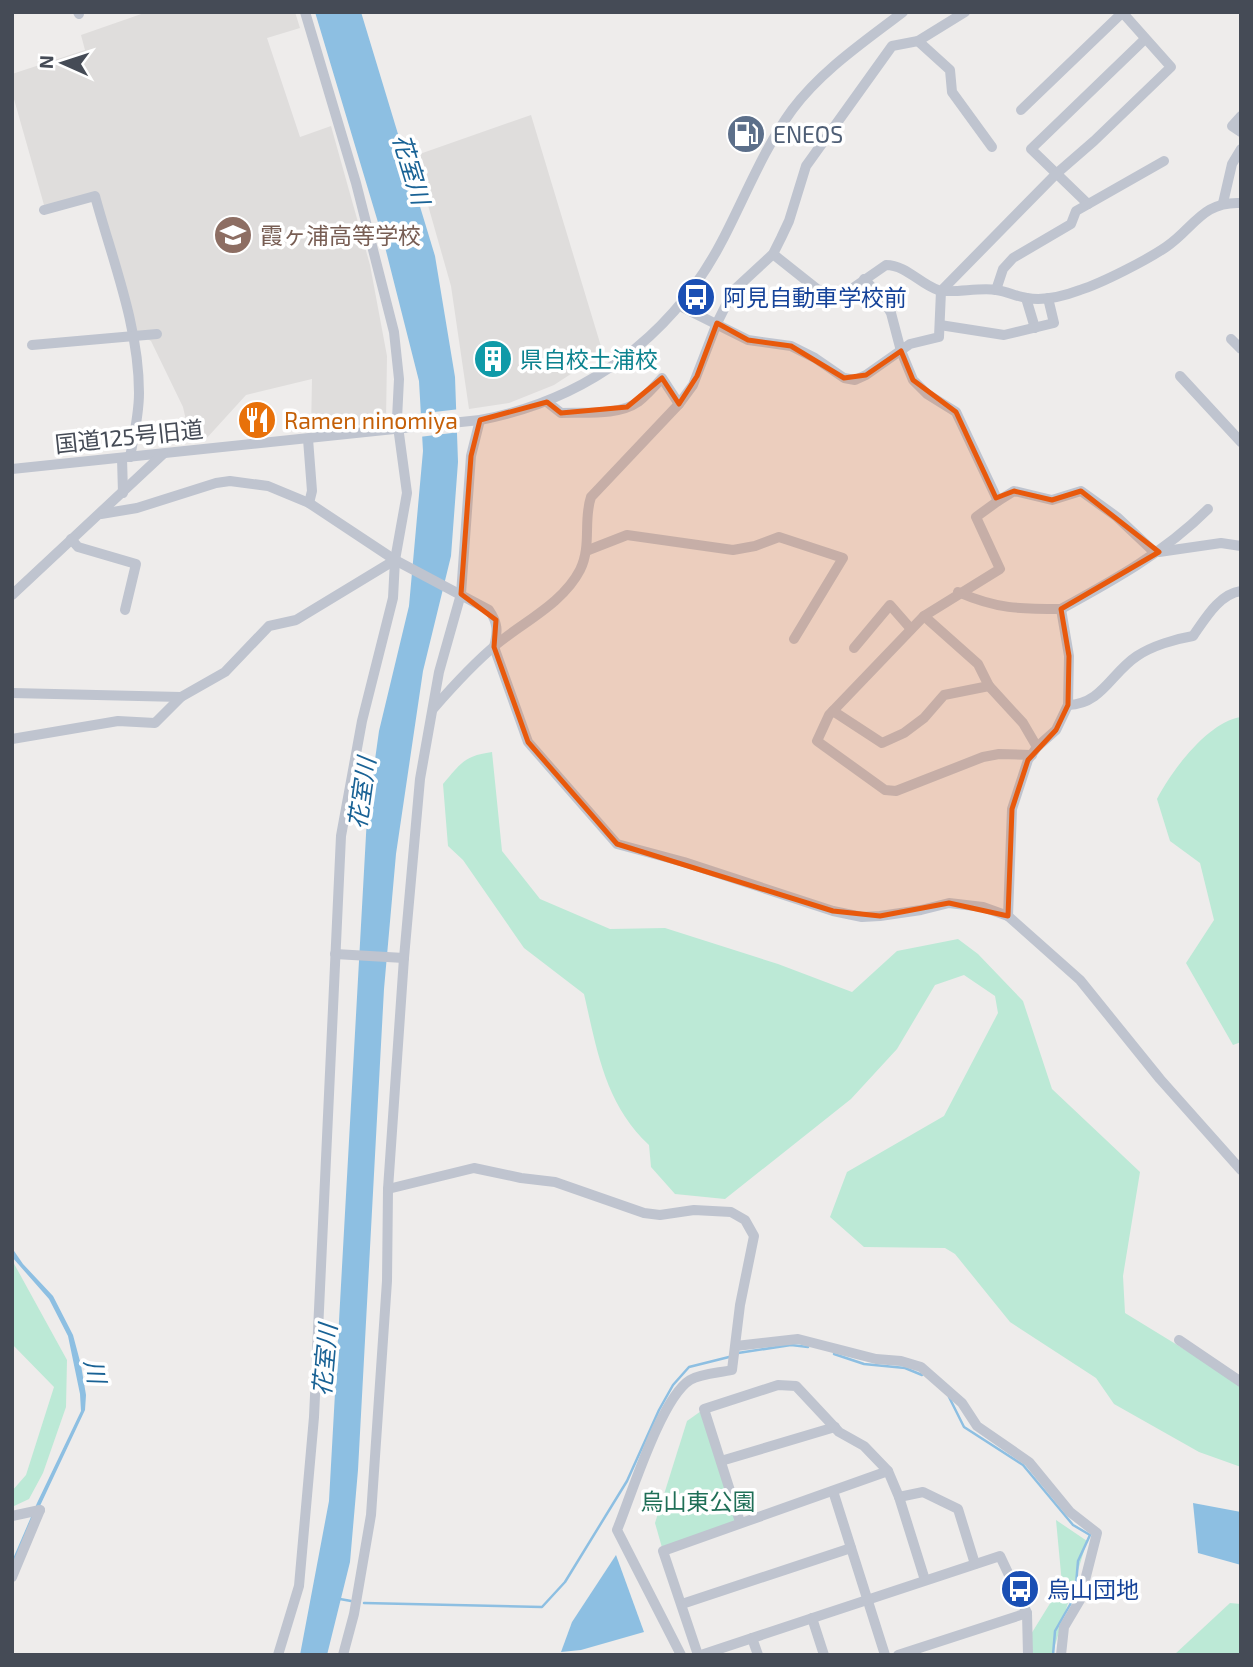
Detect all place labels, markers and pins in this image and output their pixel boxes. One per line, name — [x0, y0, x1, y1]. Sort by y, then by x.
fuel station icon: ENEOS — [725, 113, 767, 155]
place label: ENEOS — [773, 120, 843, 148]
school or university icon: 霞ヶ浦高等学校 — [212, 214, 254, 256]
place label: 霞ヶ浦高等学校 — [260, 221, 421, 249]
bus stop icon: 阿見自動車学校前 — [675, 276, 717, 318]
place label: 阿見自動車学校前 — [723, 283, 907, 311]
building icon: 県自校土浦校 — [472, 338, 514, 380]
place label: 県自校土浦校 — [520, 345, 658, 373]
restaurant icon: Ramen ninomiya — [236, 399, 278, 441]
place label: Ramen ninomiya — [284, 406, 458, 434]
bus stop icon: 烏山団地 — [999, 1568, 1041, 1610]
place label: 烏山団地 — [1047, 1575, 1139, 1603]

